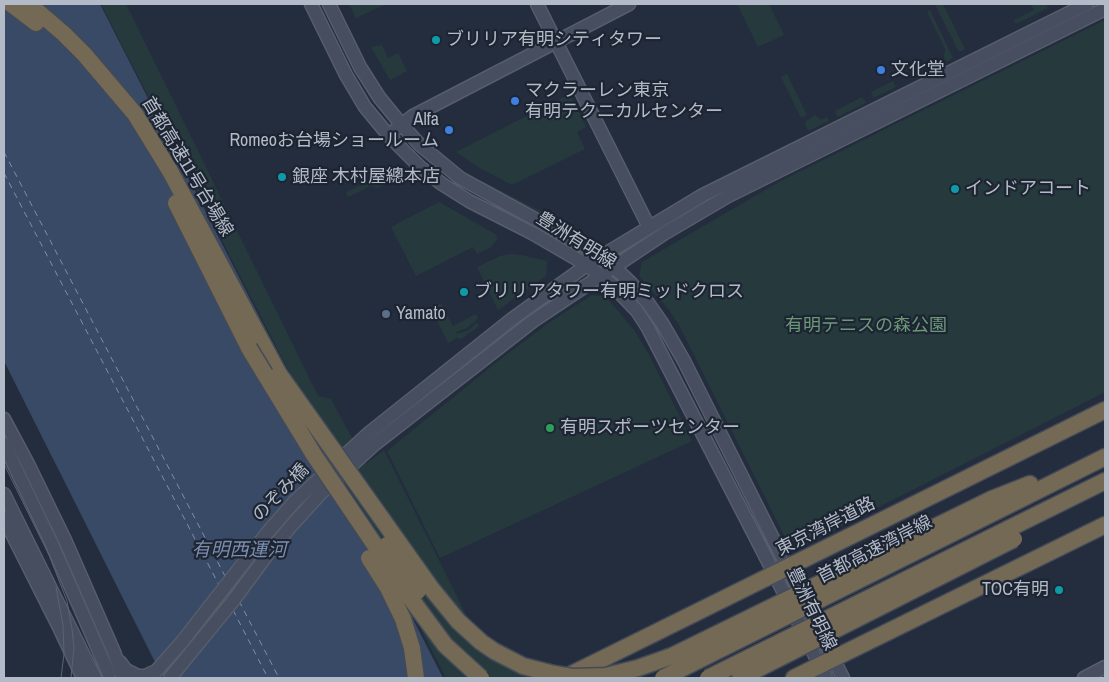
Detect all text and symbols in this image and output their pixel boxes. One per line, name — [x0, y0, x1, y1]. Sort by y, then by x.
place label: ブリリア有明シティタワー — [446, 29, 662, 51]
marker: ブリリア有明シティタワー — [430, 34, 442, 46]
place label: 文化堂 — [891, 59, 945, 81]
marker: 文化堂 — [875, 64, 887, 76]
place label: マクラーレン東京 有明テクニカルセンター — [525, 80, 723, 122]
street label: 首都高速11号台場線 — [137, 93, 237, 241]
marker: マクラーレン東京 有明テクニカルセンター — [509, 95, 521, 107]
place label: Alfa Romeoお台場ショールーム — [229, 109, 439, 152]
marker: Alfa Romeoお台場ショールーム — [443, 124, 455, 136]
place label: 銀座 木村屋總本店 — [292, 166, 440, 188]
marker: 銀座 木村屋總本店 — [276, 171, 288, 183]
place label: インドアコート — [965, 178, 1091, 200]
marker: インドアコート — [949, 183, 961, 195]
street label: 豊洲有明線 — [532, 208, 620, 274]
place label: ブリリアタワー有明ミッドクロス — [474, 281, 744, 303]
marker: ブリリアタワー有明ミッドクロス — [458, 286, 470, 298]
place label: Yamato — [396, 303, 446, 325]
marker: Yamato — [380, 308, 392, 320]
park label: 有明テニスの森公園 — [785, 315, 947, 337]
place label: 有明スポーツセンター — [560, 417, 740, 439]
marker: 有明スポーツセンター — [544, 422, 556, 434]
street label: のぞみ橋 — [248, 460, 314, 526]
street label: 東京湾岸道路 — [773, 493, 879, 561]
street label: 首都高速湾岸線 — [814, 512, 936, 588]
water label: 有明西運河 — [192, 540, 286, 562]
street label: 豊洲有明線 — [782, 564, 840, 654]
place label: TOC有明 — [982, 579, 1049, 601]
marker: TOC有明 — [1053, 584, 1065, 596]

